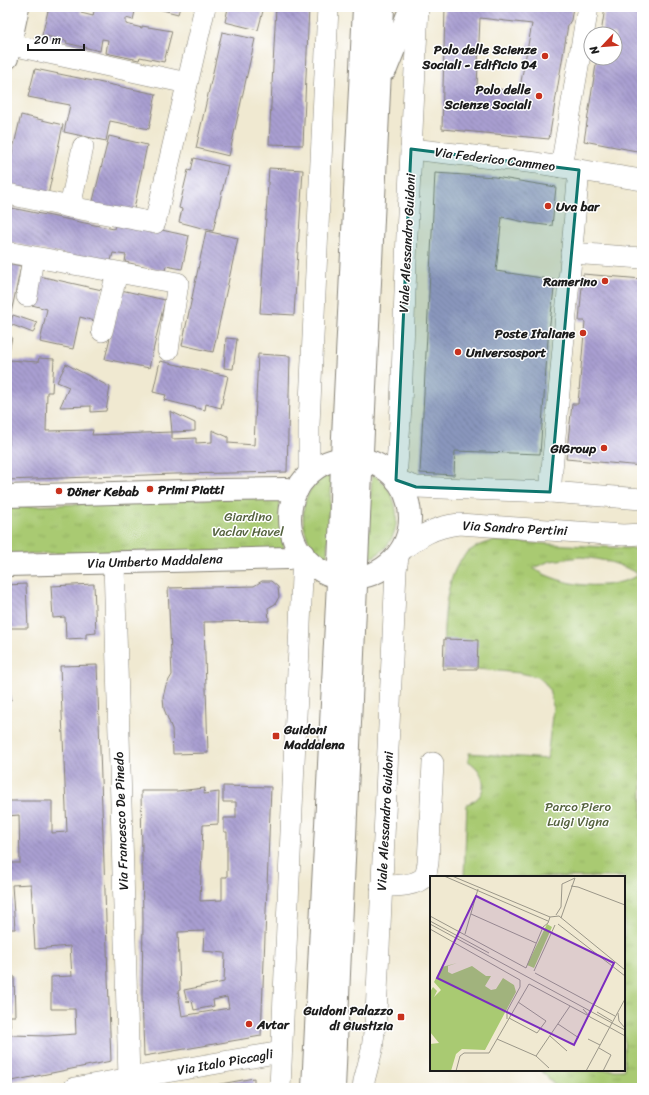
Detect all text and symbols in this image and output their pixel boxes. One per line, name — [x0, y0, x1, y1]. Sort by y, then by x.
scale bar — [28, 26, 84, 52]
north arrow — [583, 26, 623, 66]
text: 20 m — [34, 29, 61, 51]
place label: Polo delle Scienze Sociali - Edificio D4 — [421, 38, 538, 76]
text: N — [584, 42, 605, 59]
marker: Polo delle Scienze Sociali - Edificio D4 — [540, 51, 550, 61]
place label: Polo delle Scienze Sociali — [444, 78, 532, 116]
marker: Polo delle Scienze Sociali — [534, 91, 544, 101]
street label: Via Federico Cammeo — [434, 140, 557, 178]
street label: Viale Alessandro Guidoni — [392, 172, 422, 313]
place label: Uva bar — [556, 195, 601, 218]
marker: Uva bar — [543, 201, 553, 211]
place label: Ramerino — [542, 270, 597, 293]
marker: Ramerino — [600, 276, 610, 286]
place label: Poste Italiane — [495, 322, 576, 345]
marker: Poste Italiane — [578, 328, 588, 338]
place label: Universosport — [466, 341, 546, 364]
marker: Universosport — [453, 347, 463, 357]
place label: GiGroup — [549, 437, 596, 460]
marker: GiGroup — [599, 443, 609, 453]
place label: Primi Piatti — [158, 478, 225, 501]
place label: Döner Kebab — [67, 480, 140, 503]
marker: Primi Piatti — [145, 484, 155, 494]
marker: Döner Kebab — [54, 486, 64, 496]
park label: Giardino Vaclav Havel — [212, 505, 284, 543]
street label: Via Sandro Pertini — [462, 514, 568, 542]
street label: Via Umberto Maddalena — [87, 547, 223, 575]
place label: Guidoni Maddalena — [283, 718, 345, 756]
marker: Guidoni Maddalena — [271, 731, 281, 741]
street label: Viale Alessandro Guidoni — [370, 750, 400, 891]
street label: Via Francesco De Pinedo — [107, 751, 135, 891]
park label: Parco Piero Luigi Vigna — [545, 795, 611, 833]
inset map — [430, 876, 625, 1071]
place label: Guidoni Palazzo di Giustizia — [302, 999, 393, 1037]
marker: Guidoni Palazzo di Giustizia — [396, 1012, 406, 1022]
place label: Avtar — [256, 1013, 291, 1036]
marker: Avtar — [244, 1019, 254, 1029]
street label: Via Italo Piccagli — [175, 1042, 275, 1082]

